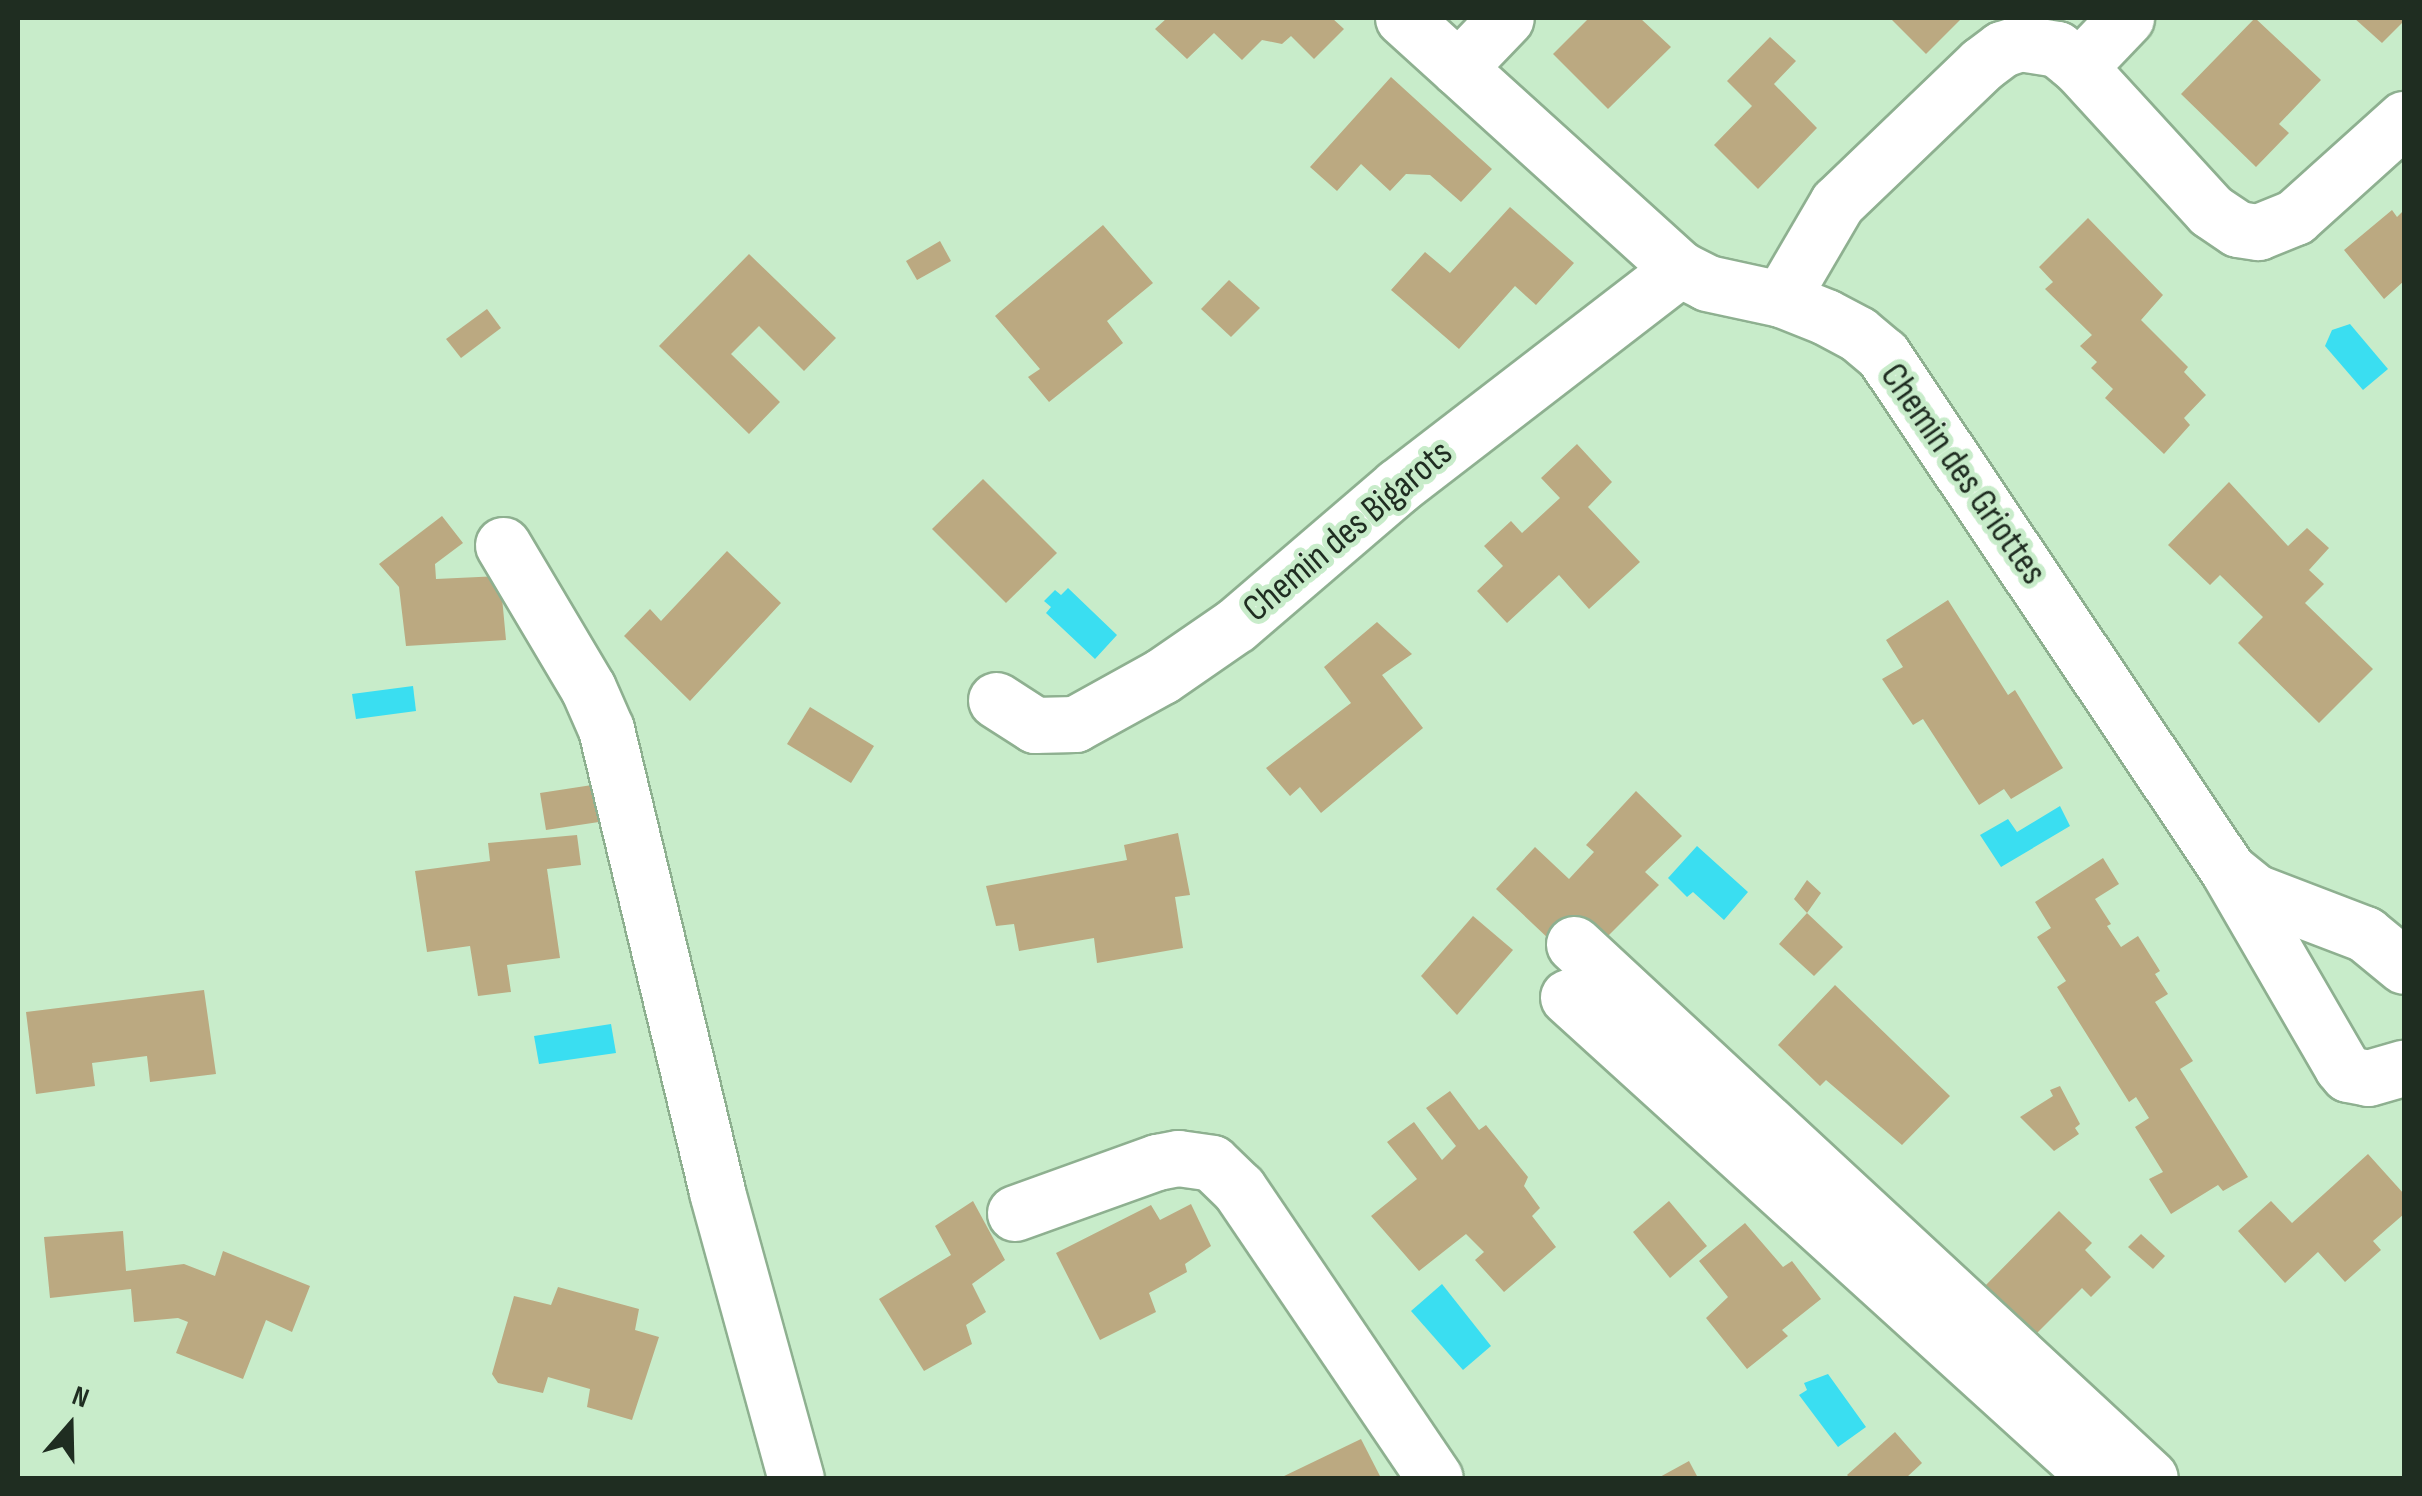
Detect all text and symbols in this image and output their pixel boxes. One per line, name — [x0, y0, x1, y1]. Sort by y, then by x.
street label: Chemin des Griottes — [1870, 355, 2056, 593]
street label: Chemin des Bigarots — [1234, 430, 1462, 632]
north arrow — [20, 1376, 120, 1476]
text: N — [68, 1379, 93, 1415]

